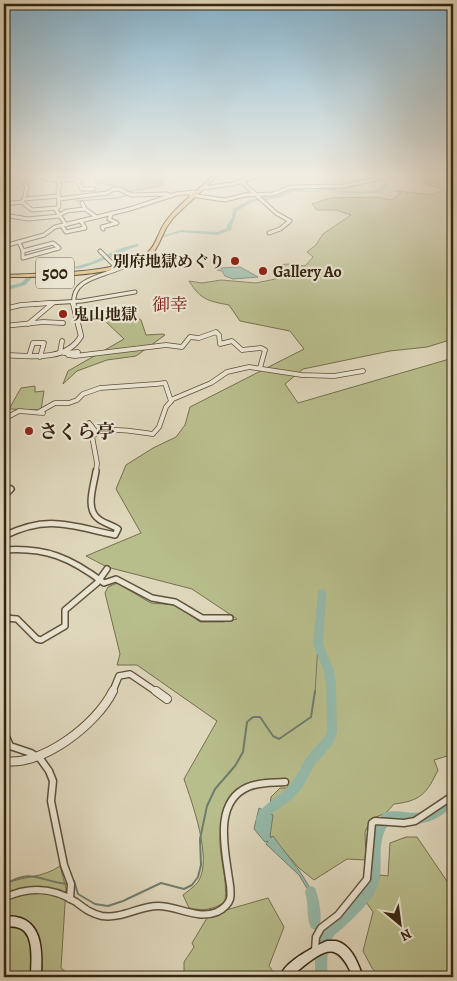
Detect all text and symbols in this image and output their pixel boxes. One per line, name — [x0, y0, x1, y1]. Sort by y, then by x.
place label: 別府地獄めぐり — [113, 251, 225, 273]
marker: 別府地獄めぐり — [229, 255, 241, 267]
road number: 500 — [36, 258, 74, 288]
place label: Gallery Ao — [273, 261, 342, 283]
marker: Gallery Ao — [257, 265, 269, 277]
district label: 御幸 — [152, 293, 188, 317]
place label: 鬼山地獄 — [73, 304, 137, 326]
marker: 鬼山地獄 — [57, 308, 69, 320]
place label: さくら亭 — [39, 419, 115, 445]
marker: さくら亭 — [23, 425, 35, 437]
north arrow — [374, 898, 424, 948]
text: N — [397, 924, 415, 946]

